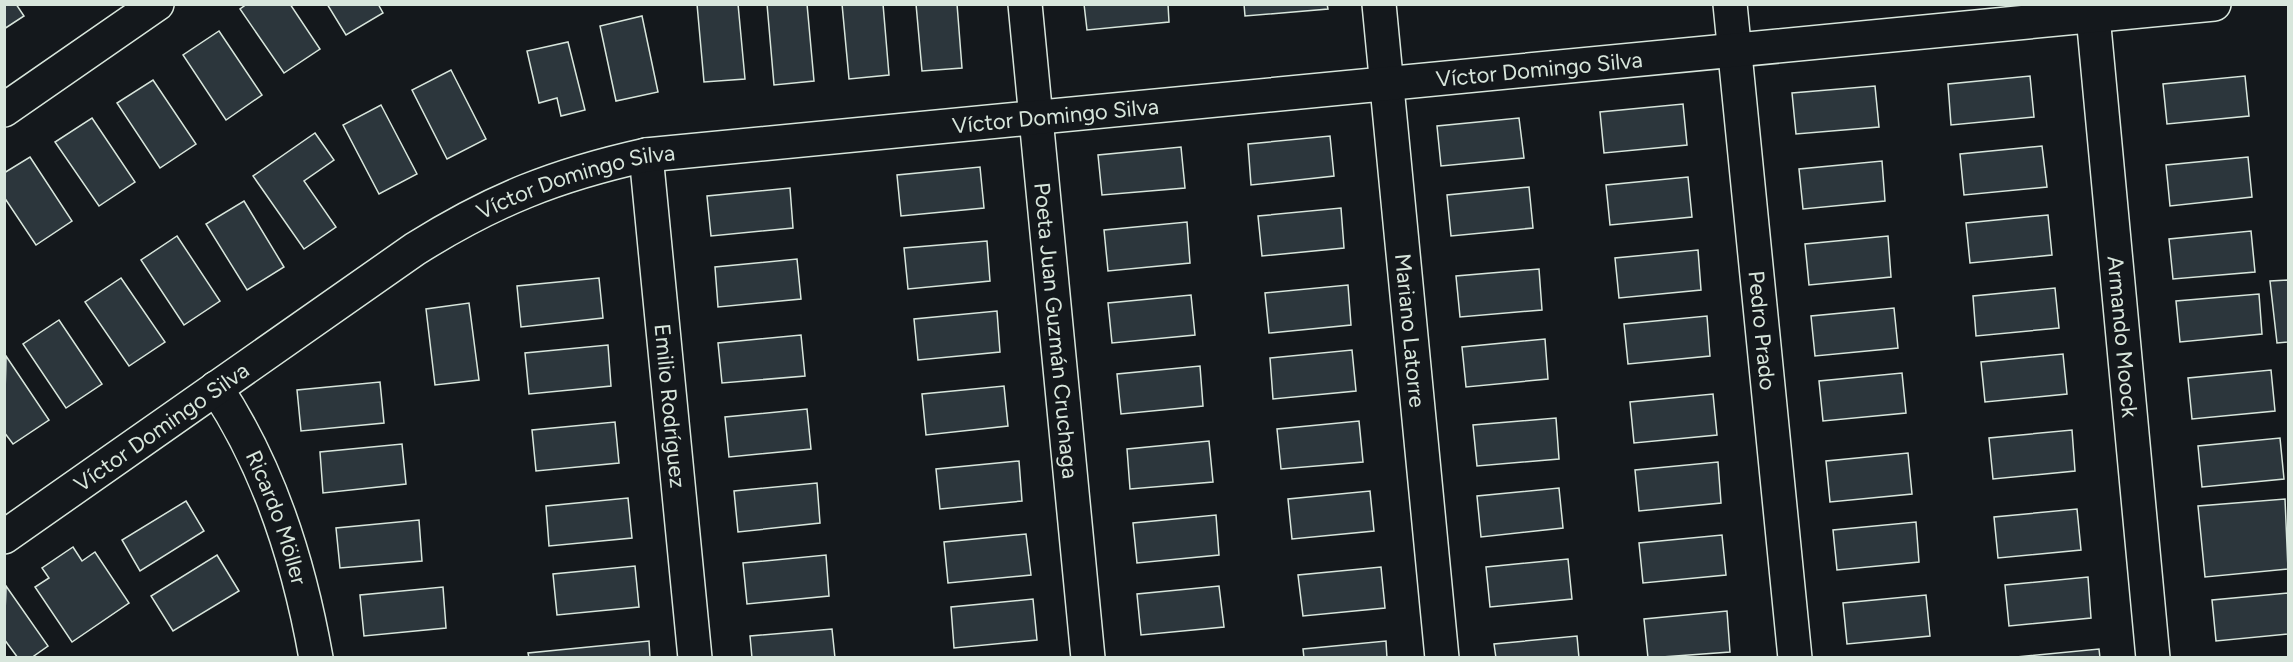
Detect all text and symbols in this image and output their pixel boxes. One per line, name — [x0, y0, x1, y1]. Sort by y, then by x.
street label: Víctor Domingo Silva — [1435, 46, 1644, 92]
street label: Víctor Domingo Silva — [951, 92, 1160, 139]
street label: Víctor Domingo Silva — [472, 139, 676, 225]
street label: Poeta Juan Guzmán Cruchaga — [1029, 181, 1084, 480]
street label: Mariano Latorre — [1390, 252, 1431, 409]
street label: Armando Moock — [2102, 254, 2144, 419]
street label: Pedro Prado — [1743, 269, 1782, 391]
street label: Emilio Rodríguez — [649, 322, 692, 489]
street label: Víctor Domingo Silva — [69, 356, 254, 497]
street label: Ricardo Möller — [240, 446, 313, 588]

